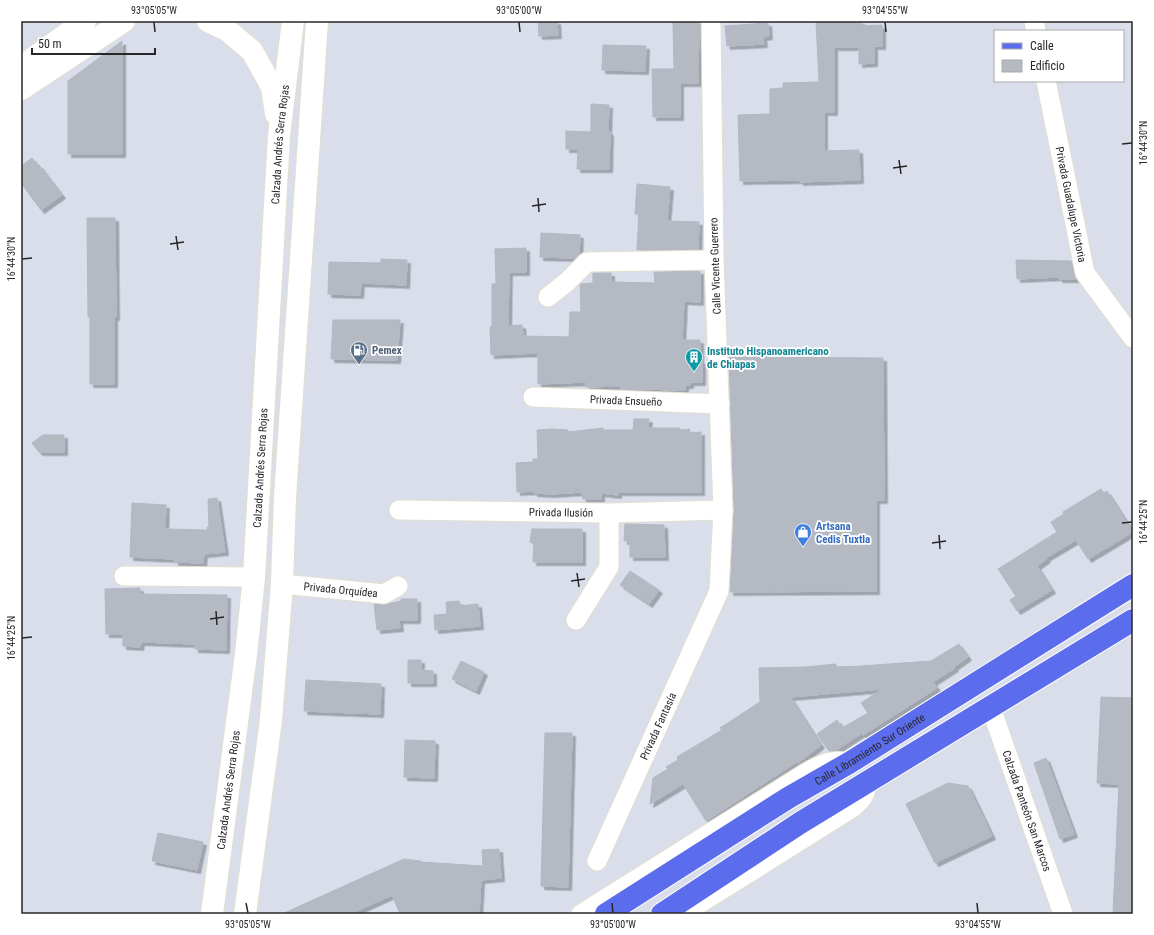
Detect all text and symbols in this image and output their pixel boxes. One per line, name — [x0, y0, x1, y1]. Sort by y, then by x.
text: 93°05'05"W — [131, 5, 177, 16]
text: 93°05'00"W — [496, 5, 542, 16]
text: 93°04'55"W — [862, 5, 908, 16]
scale bar — [32, 30, 155, 56]
legend — [994, 30, 1124, 82]
text: 50 m — [38, 37, 62, 51]
text: Calle — [1030, 39, 1054, 53]
text: Edificio — [1030, 59, 1065, 73]
street label: Calzada Andrés Serra Rojas — [269, 84, 292, 205]
text: 16°44'30"N — [1138, 121, 1149, 165]
street label: Privada Guadalupe Victoria — [1053, 146, 1089, 264]
street label: Calle Vicente Guerrero — [707, 217, 724, 315]
text: 16°44'30"N — [6, 237, 17, 281]
fuel station icon: Pemex — [349, 340, 369, 365]
place label: Pemex — [372, 344, 402, 357]
place label: Instituto Hispanoamericano de Chiapas — [707, 345, 829, 371]
building icon: Instituto Hispanoamericano de Chiapas — [684, 347, 704, 372]
street label: Privada Ensueño — [590, 393, 663, 409]
street label: Calzada Andrés Serra Rojas — [251, 408, 271, 528]
text: 16°44'25"N — [1138, 500, 1149, 544]
street label: Privada Ilusión — [529, 506, 593, 520]
place label: Artsana Cedis Tuxtla — [816, 520, 870, 546]
shop icon: Artsana Cedis Tuxtla — [793, 522, 813, 547]
street label: Privada Orquídea — [303, 580, 378, 600]
text: 16°44'25"N — [6, 616, 17, 660]
street label: Privada Fantasía — [638, 691, 679, 762]
street label: Calle Libramiento Sur Oriente — [813, 711, 927, 788]
street label: Calzada Andrés Serra Rojas — [214, 730, 243, 850]
street label: Calzada Panteón San Marcos — [999, 749, 1054, 873]
text: 93°05'05"W — [225, 919, 271, 930]
text: 93°05'00"W — [590, 919, 636, 930]
text: 93°04'55"W — [955, 919, 1001, 930]

